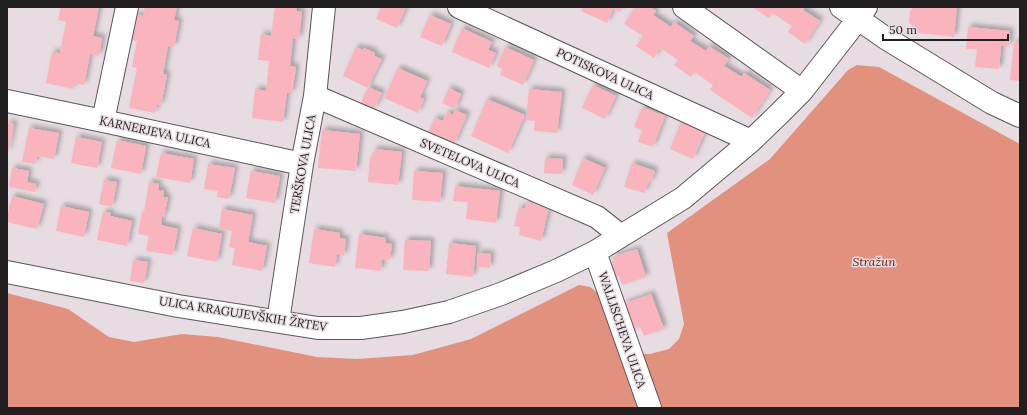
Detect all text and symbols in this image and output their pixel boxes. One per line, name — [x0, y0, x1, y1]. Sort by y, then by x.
scale bar — [883, 16, 1008, 42]
text: 50 m — [889, 22, 917, 37]
street label: POTISKOVA ULICA — [554, 44, 657, 103]
street label: KARNERJEVA ULICA — [98, 112, 213, 151]
street label: TERŠKOVA ULICA — [286, 113, 319, 215]
street label: SVETELOVA ULICA — [418, 135, 523, 191]
park label: Stražun — [852, 254, 896, 269]
street label: WALLISCHEVA ULICA — [595, 269, 650, 391]
street label: ULICA KRAGUJEVŠKIH ŽRTEV — [158, 293, 329, 334]

